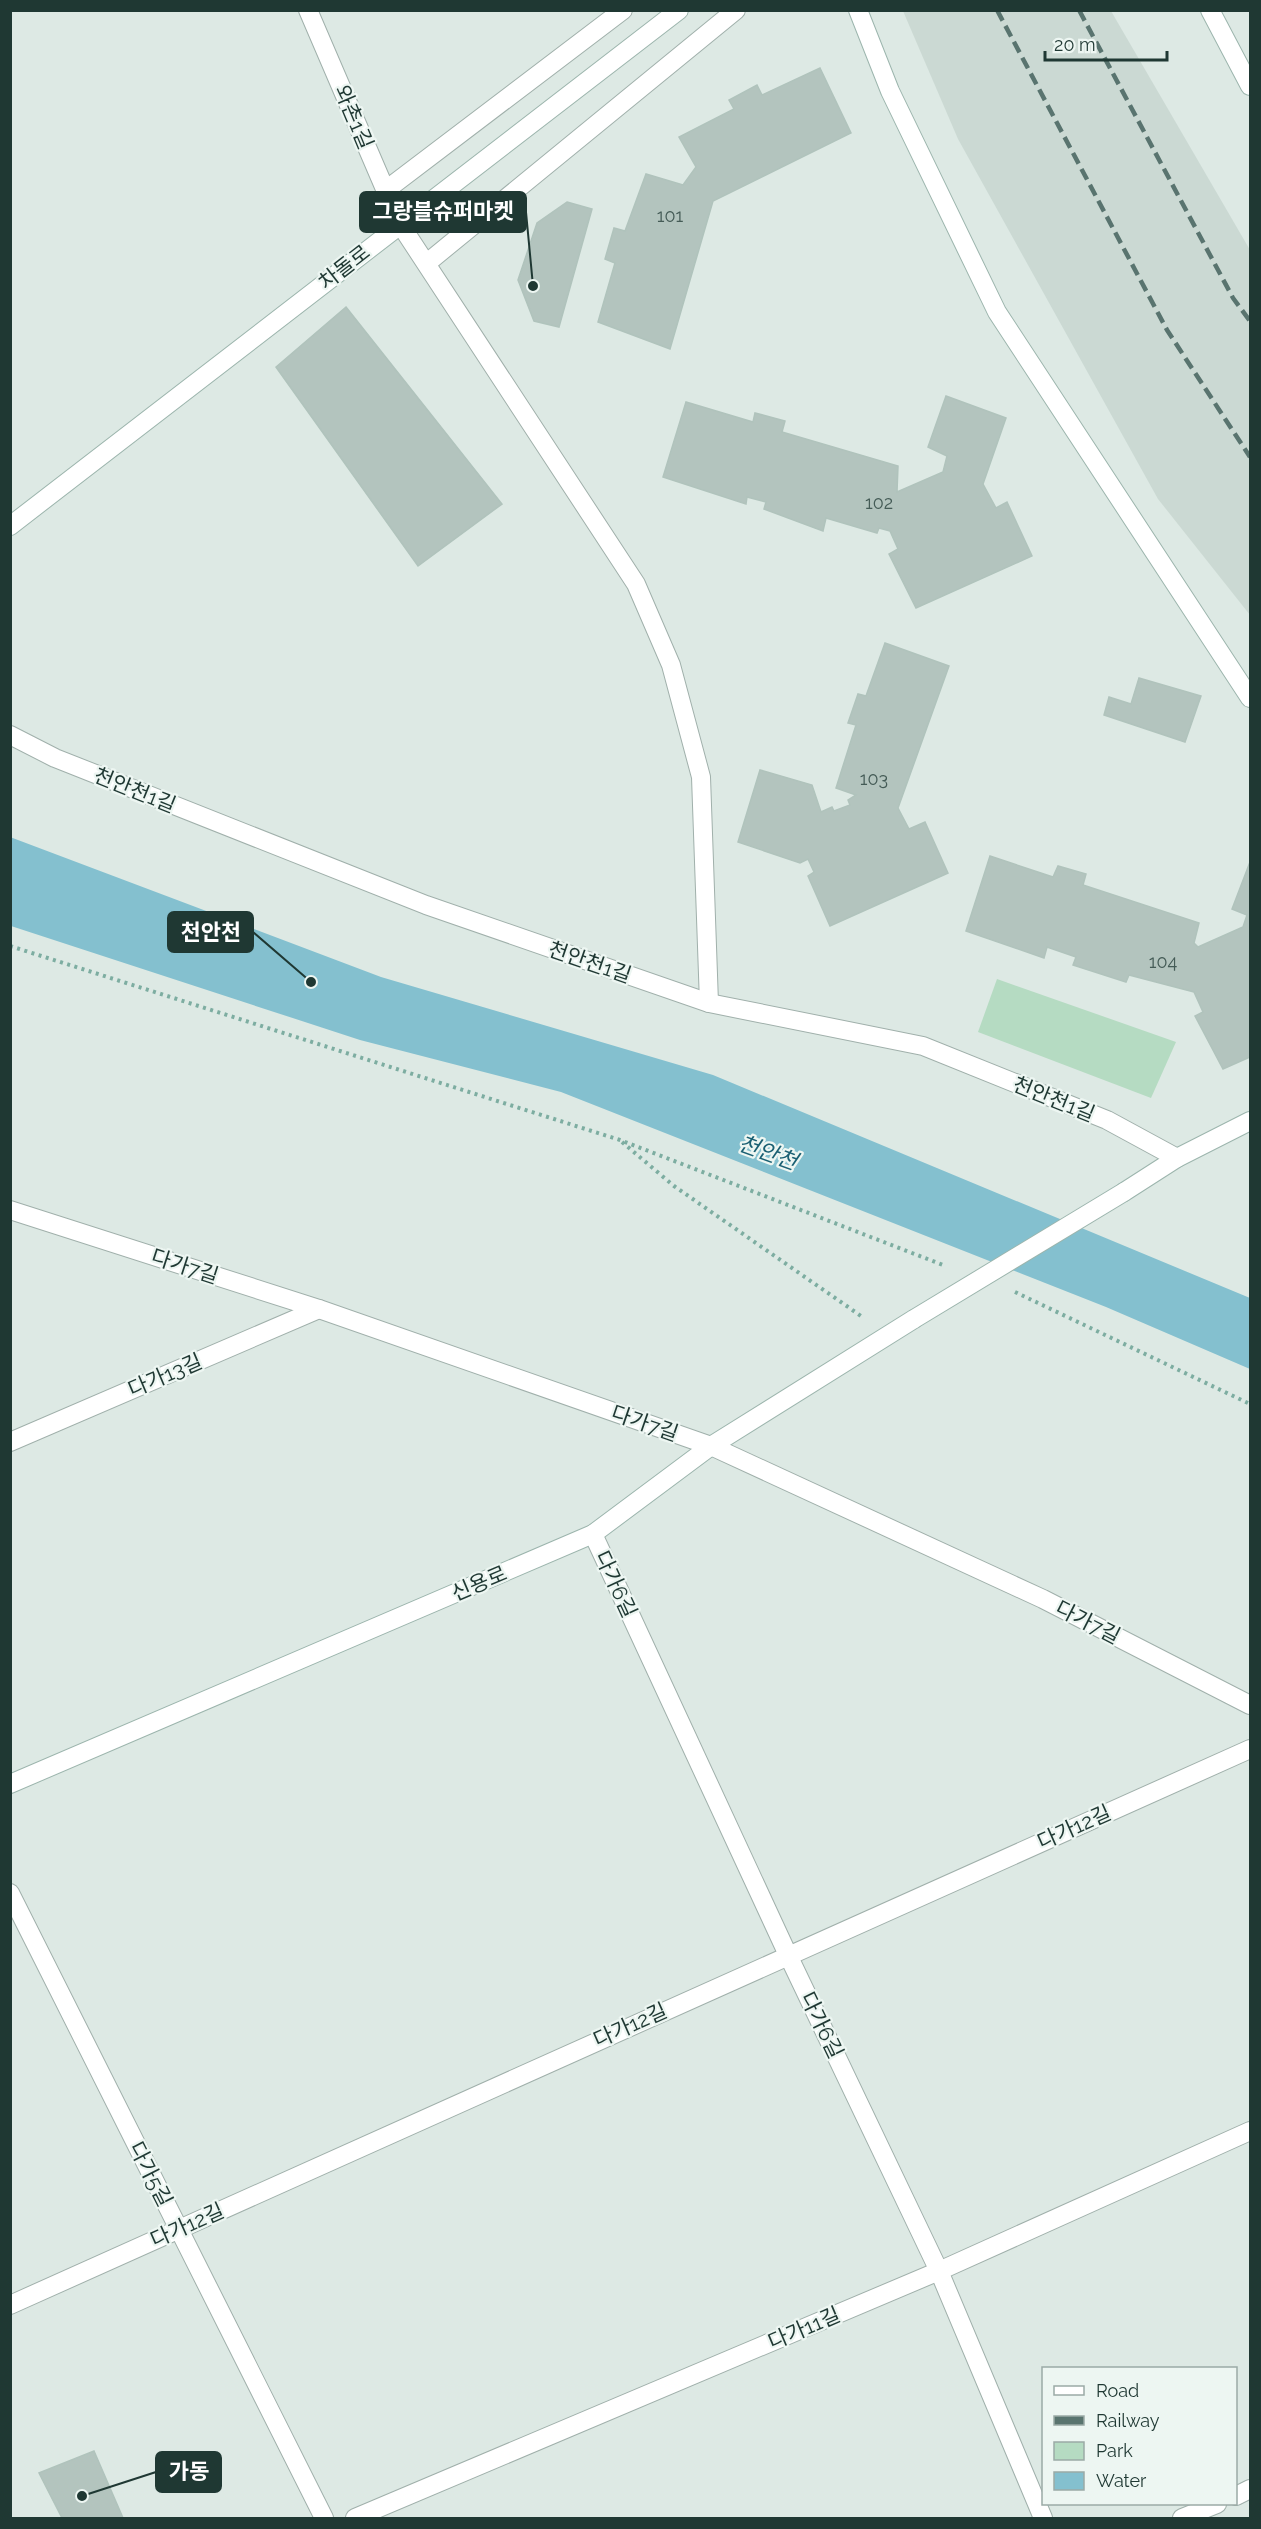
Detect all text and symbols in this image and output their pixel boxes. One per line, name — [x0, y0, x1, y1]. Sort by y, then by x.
scale bar — [1045, 24, 1166, 62]
text: 20 m — [1054, 34, 1096, 55]
street label: 와촌1길 — [329, 81, 379, 153]
callout: 그랑블슈퍼마켓 — [360, 192, 526, 232]
text: 그랑블슈퍼마켓 — [372, 198, 514, 224]
house number: 101 — [657, 205, 684, 226]
street label: 차돌로 — [313, 239, 375, 295]
house number: 102 — [865, 492, 893, 513]
street label: 천안천1길 — [90, 762, 180, 818]
house number: 103 — [860, 768, 888, 789]
callout: 천안천 — [168, 912, 253, 952]
text: 천안천 — [181, 919, 241, 945]
street label: 천안천1길 — [545, 936, 635, 988]
house number: 104 — [1149, 951, 1177, 972]
street label: 천안천1길 — [1009, 1071, 1099, 1127]
water label: 천안천 — [735, 1129, 804, 1176]
street label: 다가7길 — [148, 1243, 222, 1289]
street label: 다가13길 — [124, 1348, 206, 1402]
street label: 다가7길 — [608, 1400, 682, 1446]
street label: 다가6길 — [590, 1547, 642, 1621]
street label: 신용로 — [447, 1560, 511, 1606]
street label: 다가7길 — [1051, 1595, 1125, 1649]
street label: 다가12길 — [1033, 1800, 1115, 1854]
street label: 다가6길 — [795, 1988, 849, 2062]
street label: 다가12길 — [589, 1998, 671, 2052]
street label: 다가5길 — [124, 2137, 178, 2211]
street label: 다가12길 — [146, 2198, 228, 2252]
street label: 다가11길 — [764, 2302, 844, 2354]
legend — [1042, 2367, 1237, 2505]
text: Road — [1096, 2380, 1139, 2401]
text: Railway — [1096, 2410, 1160, 2431]
text: Park — [1096, 2440, 1133, 2461]
callout: 가동 — [156, 2452, 221, 2492]
text: 가동 — [169, 2458, 209, 2484]
text: Water — [1096, 2470, 1147, 2491]

